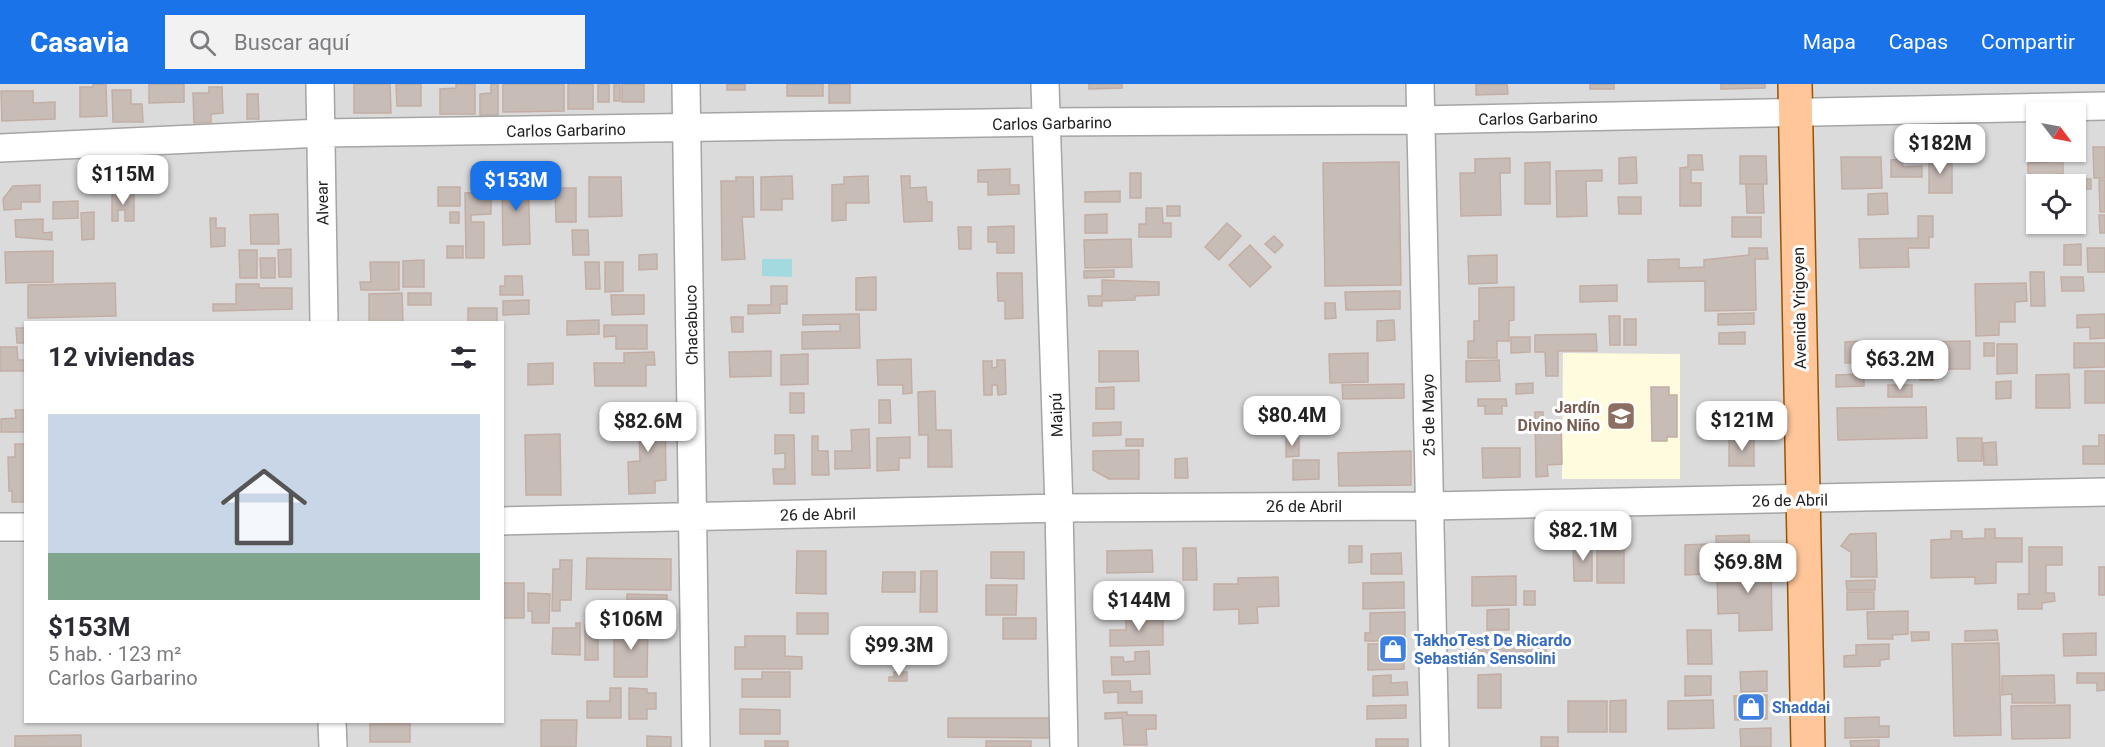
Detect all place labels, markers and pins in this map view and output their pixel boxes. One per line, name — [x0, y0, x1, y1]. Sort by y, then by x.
pin: $182M — [1898, 124, 1982, 175]
pin: $115M — [81, 155, 165, 206]
pin: $153M — [474, 161, 558, 212]
pin: $63.2M — [1851, 340, 1949, 391]
pin: $80.4M — [1243, 396, 1341, 447]
place label: Jardín Divino Niño — [1518, 398, 1600, 435]
school or university icon: Jardín Divino Niño — [1605, 400, 1637, 432]
pin: $121M — [1700, 401, 1784, 452]
pin: $82.6M — [599, 402, 697, 453]
pin: $82.1M — [1534, 511, 1632, 562]
pin: $69.8M — [1699, 543, 1797, 594]
pin: $144M — [1097, 581, 1181, 632]
pin: $106M — [589, 600, 673, 651]
pin: $99.3M — [850, 626, 948, 677]
place label: TakhoTest De Ricardo Sebastián Sensolini — [1414, 631, 1571, 668]
shop icon: TakhoTest De Ricardo Sebastián Sensolini — [1377, 633, 1409, 665]
shop icon: Shaddai — [1735, 691, 1767, 723]
place label: Shaddai — [1772, 698, 1830, 717]

